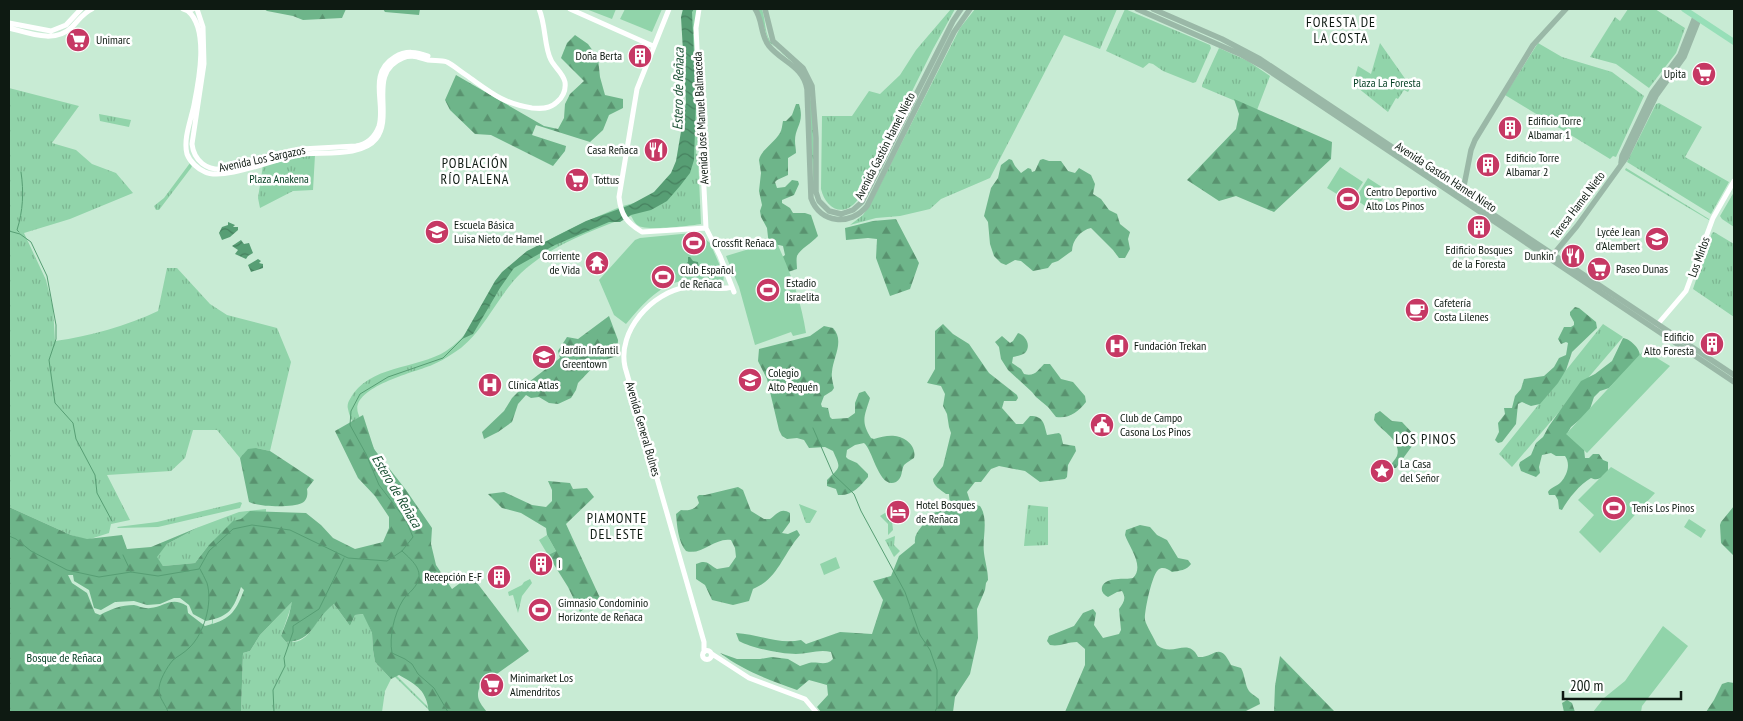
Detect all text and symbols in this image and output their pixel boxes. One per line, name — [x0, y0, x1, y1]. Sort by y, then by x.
district label: FORESTA DE LA COSTA — [1306, 13, 1376, 47]
supermarket icon: Unimarc — [65, 27, 91, 53]
place label: Unimarc — [96, 32, 131, 47]
building icon: Doña Berta — [627, 43, 653, 69]
water label: Estero de Reñaca — [668, 46, 688, 130]
place label: Doña Berta — [576, 48, 622, 63]
street label: Avenida José Manuel Balmaceda — [690, 51, 711, 185]
supermarket icon: Upita — [1691, 61, 1717, 87]
place label: Upita — [1664, 66, 1686, 81]
park label: Plaza La Foresta — [1353, 75, 1421, 90]
street label: Avenida Gastón Hamel Nieto — [851, 90, 918, 202]
place label: Edificio Torre Albamar 1 — [1528, 113, 1581, 142]
building icon: Edificio Torre Albamar 1 — [1497, 115, 1523, 141]
restaurant icon: Casa Reñaca — [643, 137, 669, 163]
street label: Avenida Gastón Hamel Nieto — [1393, 138, 1500, 215]
street label: Avenida Los Sargazos — [217, 142, 307, 175]
place label: Casa Reñaca — [587, 142, 638, 157]
place label: Edificio Torre Albamar 2 — [1506, 150, 1559, 179]
building icon: Edificio Torre Albamar 2 — [1475, 152, 1501, 178]
district label: POBLACIÓN RÍO PALENA — [441, 154, 509, 188]
supermarket icon: Tottus — [564, 167, 590, 193]
street label: Teresa Hamel Nieto — [1547, 168, 1608, 241]
park label: Plaza Anakena — [249, 171, 309, 186]
place label: Tottus — [594, 172, 619, 187]
place label: Centro Deportivo Alto Los Pinos — [1366, 184, 1437, 213]
sports icon: Centro Deportivo Alto Los Pinos — [1335, 186, 1361, 212]
building icon: Edificio Bosques de la Foresta — [1466, 214, 1492, 240]
place label: Escuela Básica Luisa Nieto de Hamel — [454, 217, 543, 246]
school or university icon: Escuela Básica Luisa Nieto de Hamel — [424, 219, 450, 245]
place label: Lycée Jean d’Alembert — [1596, 224, 1641, 253]
school or university icon: Lycée Jean d’Alembert — [1644, 226, 1670, 252]
sports icon: Crossfit Reñaca — [681, 230, 707, 256]
place label: Crossfit Reñaca — [712, 235, 775, 250]
street label: Los Mirlos — [1684, 235, 1713, 279]
place label: Edificio Bosques de la Foresta — [1445, 242, 1513, 271]
restaurant icon: Dunkin' — [1560, 243, 1586, 269]
place label: Corriente de Vida — [542, 248, 580, 277]
place label: Dunkin' — [1525, 248, 1556, 263]
temple icon: Corriente de Vida — [584, 250, 610, 276]
supermarket icon: Paseo Dunas — [1586, 256, 1612, 282]
place label: Paseo Dunas — [1616, 261, 1668, 276]
place label: Club Español de Reñaca — [680, 262, 734, 291]
sports icon: Club Español de Reñaca — [650, 264, 676, 290]
place label: Estadio Israelita — [786, 275, 820, 304]
sports icon: Estadio Israelita — [755, 277, 781, 303]
place label: Cafetería Costa Lilenes — [1434, 295, 1489, 324]
cafe icon: Cafetería Costa Lilenes — [1404, 297, 1430, 323]
place label: Edificio Alto Foresta — [1644, 329, 1694, 358]
building icon: Edificio Alto Foresta — [1699, 331, 1725, 357]
hospital icon: Fundación Trekan — [1104, 333, 1130, 359]
place label: Fundación Trekan — [1134, 338, 1206, 353]
place label: Jardín Infantil Greentown — [561, 342, 619, 371]
school or university icon: Jardín Infantil Greentown — [531, 344, 557, 370]
place label: Colegio Alto Pequén — [768, 365, 818, 394]
school or university icon: Colegio Alto Pequén — [737, 367, 763, 393]
hospital icon: Clínica Atlas — [477, 372, 503, 398]
place label: Clínica Atlas — [508, 377, 559, 392]
street label: Avenida General Bulnes — [623, 380, 664, 478]
place label: Club de Campo Casona Los Pinos — [1120, 410, 1191, 439]
public building icon: Club de Campo Casona Los Pinos — [1089, 412, 1115, 438]
district label: LOS PINOS — [1395, 430, 1457, 448]
water label: Estero de Reñaca — [368, 451, 427, 532]
place label: La Casa del Señor — [1400, 456, 1440, 485]
place icon: La Casa del Señor — [1369, 458, 1395, 484]
sports icon: Tenis Los Pinos — [1601, 495, 1627, 521]
place label: Hotel Bosques de Reñaca — [916, 497, 975, 526]
hotel icon: Hotel Bosques de Reñaca — [885, 499, 911, 525]
place label: Tenis Los Pinos — [1632, 500, 1694, 515]
district label: PIAMONTE DEL ESTE — [587, 509, 647, 543]
building icon: I — [528, 551, 554, 577]
place label: I — [558, 556, 561, 571]
building icon: Recepción E-F — [486, 564, 512, 590]
place label: Recepción E-F — [424, 569, 482, 584]
place label: Gimnasio Condominio Horizonte de Reñaca — [558, 595, 648, 624]
sports icon: Gimnasio Condominio Horizonte de Reñaca — [527, 597, 553, 623]
park label: Bosque de Reñaca — [27, 650, 102, 665]
scale bar — [1563, 668, 1680, 700]
place label: Minimarket Los Almendritos — [510, 670, 573, 699]
supermarket icon: Minimarket Los Almendritos — [479, 672, 505, 698]
text: 200 m — [1570, 676, 1603, 695]

